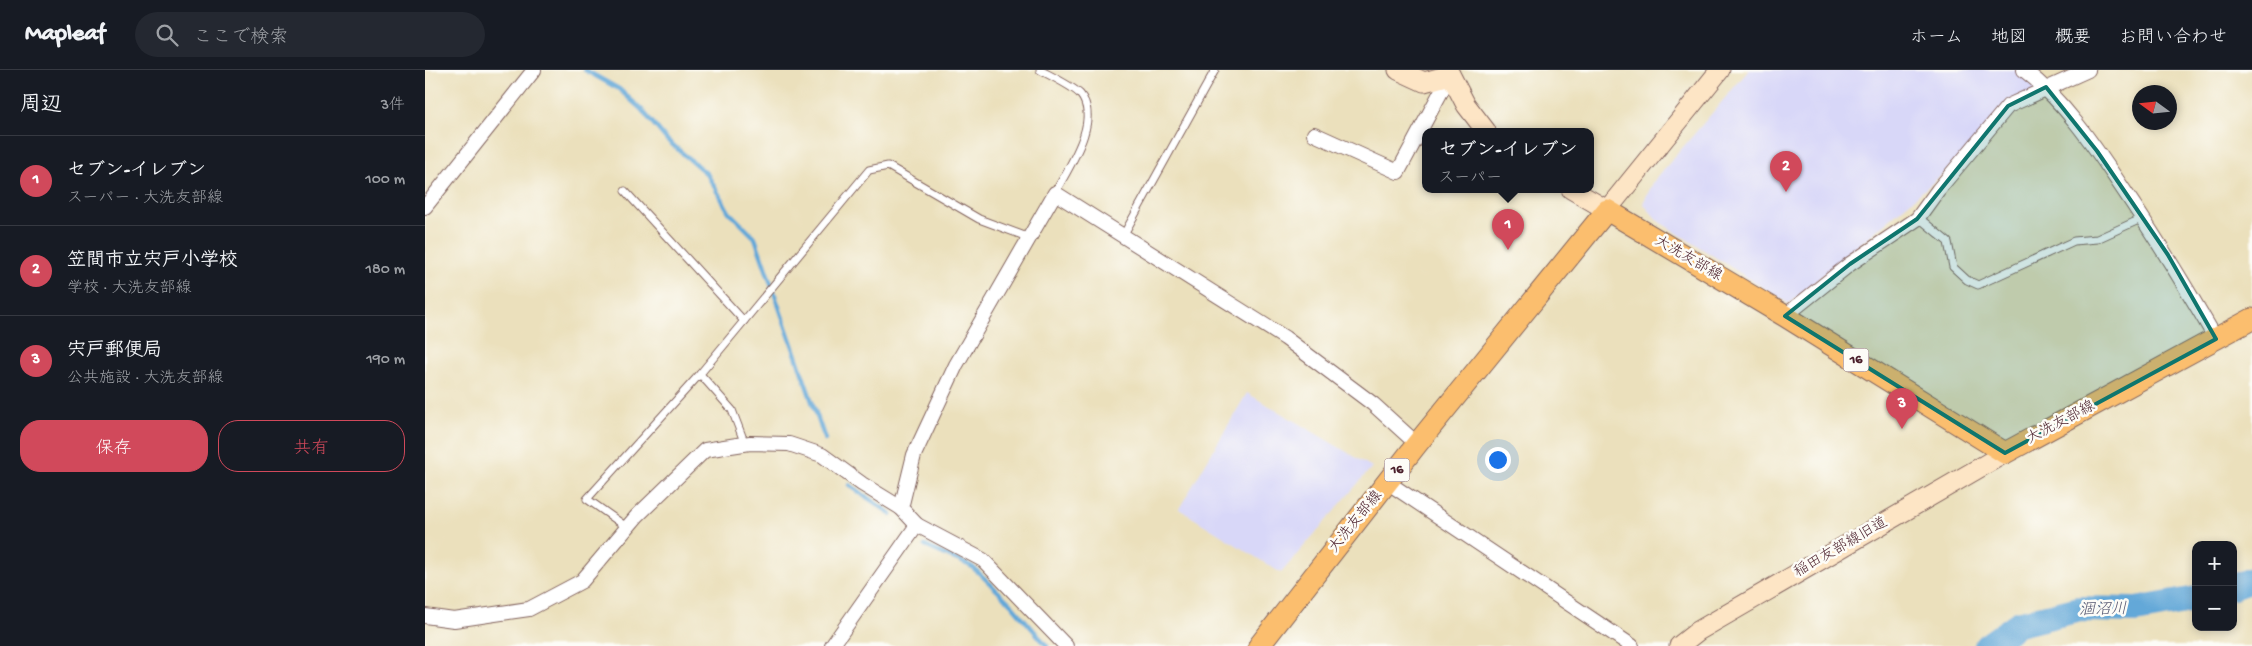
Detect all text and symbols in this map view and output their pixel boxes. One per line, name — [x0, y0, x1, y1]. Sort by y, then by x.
search box — [135, 12, 485, 57]
text: Mapleaf — [25, 20, 105, 49]
icon: search — [153, 21, 181, 49]
text: ここで検索 — [193, 27, 288, 50]
text: ホーム — [1910, 28, 1963, 49]
text: 地図 — [1991, 28, 2027, 49]
text: 概要 — [2055, 28, 2091, 49]
text: お問い合わせ — [2119, 28, 2227, 49]
north arrow — [2132, 85, 2177, 130]
text: 周辺 — [20, 94, 62, 119]
text: 3件 — [381, 97, 405, 116]
popup — [1422, 128, 1594, 193]
text: セブン-イレブン — [1439, 140, 1577, 163]
pin: 2 — [1770, 151, 1802, 192]
text: セブン-イレブン — [67, 160, 206, 183]
text: スーパー — [1439, 170, 1502, 189]
text: 1 — [33, 171, 39, 190]
text: 100 m — [365, 171, 405, 190]
text: スーパー · 大洗友部線 — [67, 190, 223, 209]
pin: 1 — [1492, 209, 1524, 250]
street label: 大洗友部線 — [1651, 232, 1725, 286]
text: 笠間市立宍戸小学校 — [67, 250, 238, 273]
text: 2 — [32, 261, 40, 280]
text: 180 m — [366, 261, 405, 280]
text: 学校 · 大洗友部線 — [67, 280, 192, 299]
text: 宍戸郵便局 — [67, 340, 162, 363]
road number: 16 — [1843, 348, 1869, 372]
text: 3 — [32, 351, 40, 370]
text: 190 m — [366, 351, 405, 370]
text: 公共施設 · 大洗友部線 — [67, 370, 224, 389]
pin: 3 — [1886, 388, 1918, 429]
street label: 大洗友部線 — [2023, 397, 2098, 449]
button: 保存 — [20, 420, 208, 472]
button: 共有 — [218, 420, 405, 472]
your location — [1485, 447, 1511, 473]
road number: 16 — [1385, 458, 1409, 482]
street label: 大洗友部線 — [1325, 487, 1387, 557]
street label: 稲田友部線旧道 — [1791, 513, 1891, 582]
map controls — [2192, 541, 2237, 631]
button: + — [2192, 541, 2237, 586]
button: − — [2192, 586, 2237, 631]
water label: 涸沼川 — [2079, 600, 2127, 621]

